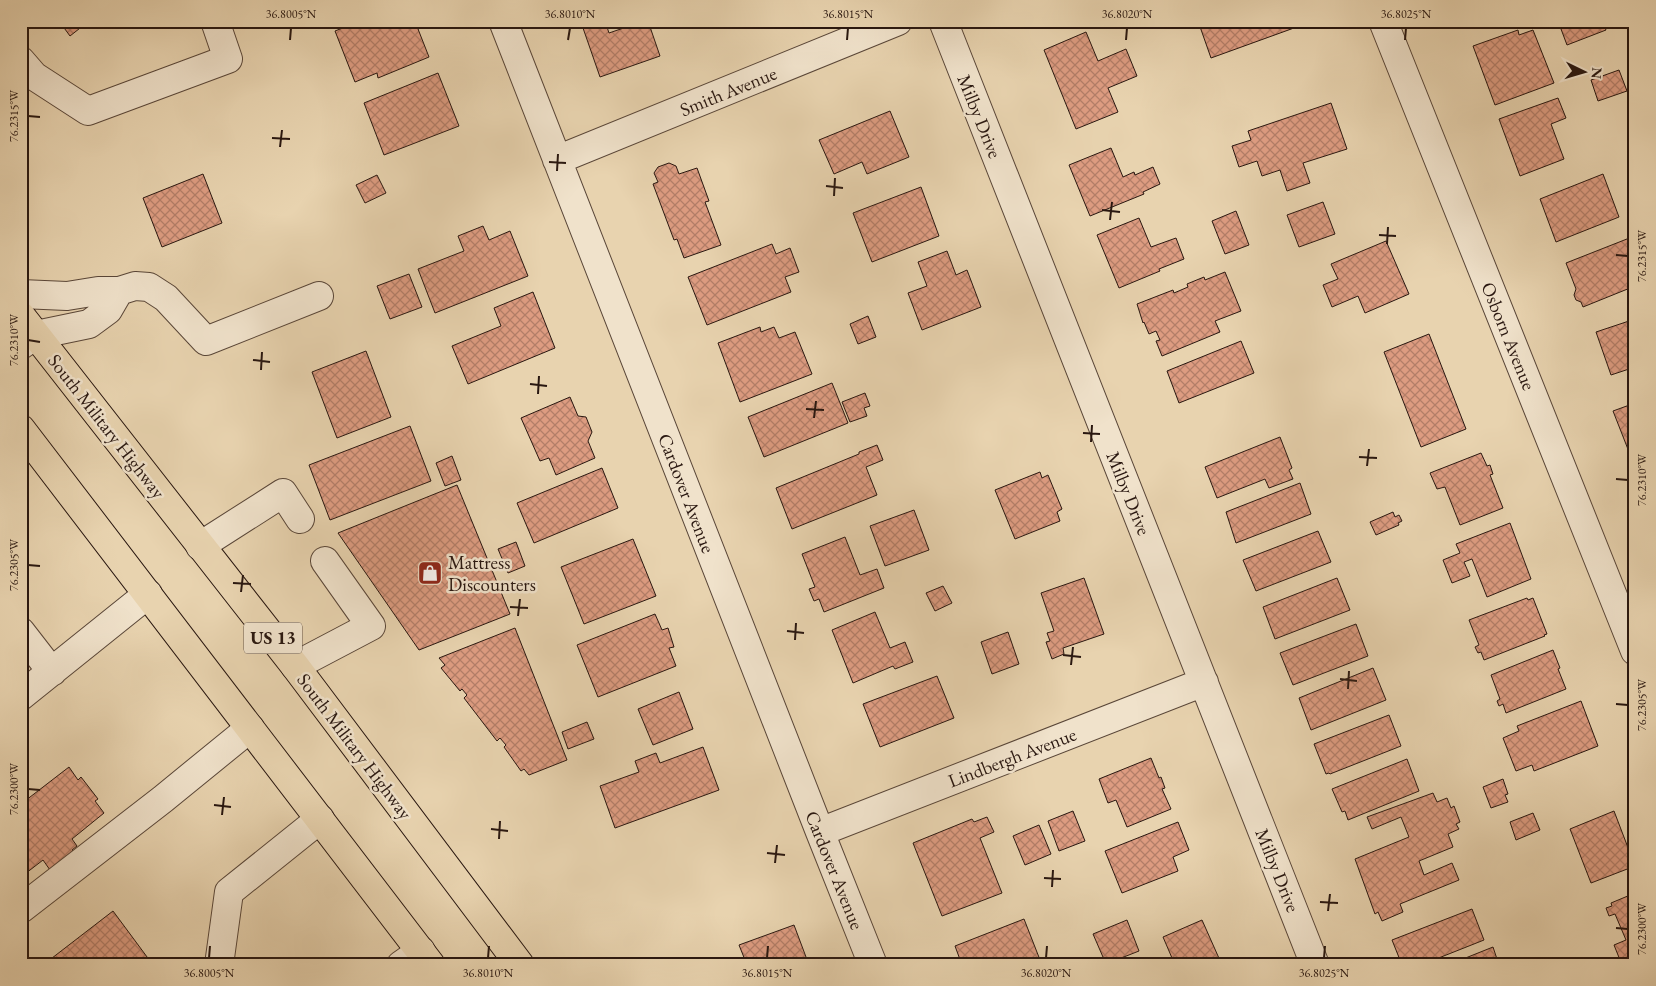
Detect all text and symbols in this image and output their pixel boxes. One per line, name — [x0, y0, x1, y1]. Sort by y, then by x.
text: 36.8005°N — [266, 6, 317, 22]
text: 36.8010°N — [545, 6, 596, 22]
text: 36.8015°N — [823, 6, 874, 22]
text: 36.8020°N — [1102, 6, 1153, 22]
text: 36.8025°N — [1381, 6, 1432, 22]
north arrow — [1558, 48, 1608, 98]
street label: Smith Avenue — [676, 61, 780, 122]
text: N — [1587, 67, 1606, 80]
street label: Milby Drive — [951, 71, 1008, 162]
text: 76.2315°W — [6, 89, 22, 142]
text: 76.2315°W — [1634, 229, 1650, 282]
street label: Osborn Avenue — [1475, 278, 1542, 394]
text: 76.2310°W — [6, 313, 22, 366]
street label: South Military Highway — [42, 349, 171, 504]
street label: Cardover Avenue — [652, 430, 721, 557]
street label: Milby Drive — [1100, 448, 1157, 539]
text: 76.2310°W — [1634, 453, 1650, 506]
text: 76.2305°W — [6, 538, 22, 591]
place label: Mattress Discounters — [448, 550, 536, 597]
shop icon: Mattress Discounters — [417, 560, 443, 586]
road number: US 13 — [244, 622, 302, 654]
street label: South Military Highway — [291, 668, 418, 825]
text: 76.2305°W — [1634, 678, 1650, 731]
street label: Lindbergh Avenue — [945, 722, 1080, 793]
text: 76.2300°W — [6, 762, 22, 815]
street label: Cardover Avenue — [799, 807, 870, 933]
street label: Milby Drive — [1249, 825, 1306, 916]
text: 76.2300°W — [1634, 902, 1650, 955]
text: 36.8005°N — [184, 965, 235, 981]
text: 36.8010°N — [463, 965, 514, 981]
text: 36.8015°N — [742, 965, 793, 981]
text: 36.8020°N — [1021, 965, 1072, 981]
text: 36.8025°N — [1299, 965, 1350, 981]

